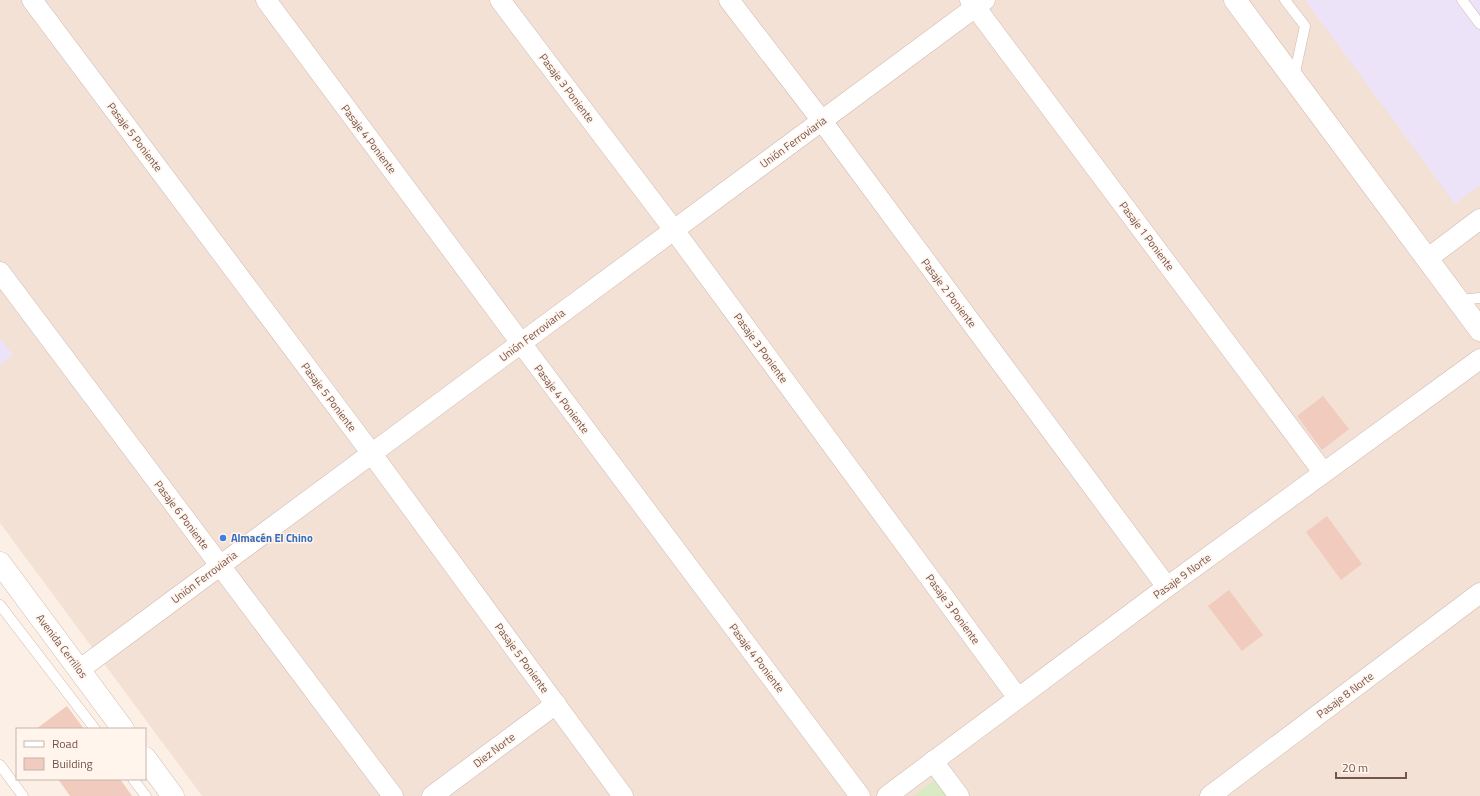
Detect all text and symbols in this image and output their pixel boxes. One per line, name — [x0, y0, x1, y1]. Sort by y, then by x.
street label: Pasaje 3 Poniente — [536, 50, 599, 126]
street label: Pasaje 5 Poniente — [104, 99, 167, 175]
street label: Pasaje 4 Poniente — [338, 101, 401, 177]
street label: Unión Ferroviaria — [756, 112, 830, 172]
street label: Pasaje 1 Poniente — [1116, 198, 1179, 274]
street label: Pasaje 2 Poniente — [918, 255, 981, 331]
street label: Unión Ferroviaria — [496, 305, 569, 365]
street label: Pasaje 3 Poniente — [730, 310, 792, 387]
street label: Pasaje 5 Poniente — [298, 359, 361, 435]
street label: Pasaje 4 Poniente — [531, 361, 594, 437]
street label: Pasaje 6 Poniente — [151, 477, 214, 553]
place label: Almacén El Chino — [231, 530, 313, 546]
marker: Almacén El Chino — [218, 533, 228, 543]
street label: Unión Ferroviaria — [168, 547, 241, 607]
street label: Pasaje 9 Norte — [1150, 549, 1215, 602]
street label: Pasaje 3 Poniente — [922, 571, 984, 648]
street label: Avenida Cerrillos — [33, 611, 91, 681]
street label: Pasaje 5 Poniente — [491, 620, 553, 697]
street label: Pasaje 4 Poniente — [726, 620, 789, 696]
street label: Pasaje 8 Norte — [1313, 668, 1377, 722]
legend — [16, 728, 146, 780]
street label: Diez Norte — [470, 729, 519, 771]
text: Road — [52, 734, 78, 753]
text: Building — [52, 754, 93, 773]
scale bar — [1336, 754, 1406, 780]
text: 20 m — [1342, 758, 1368, 777]

